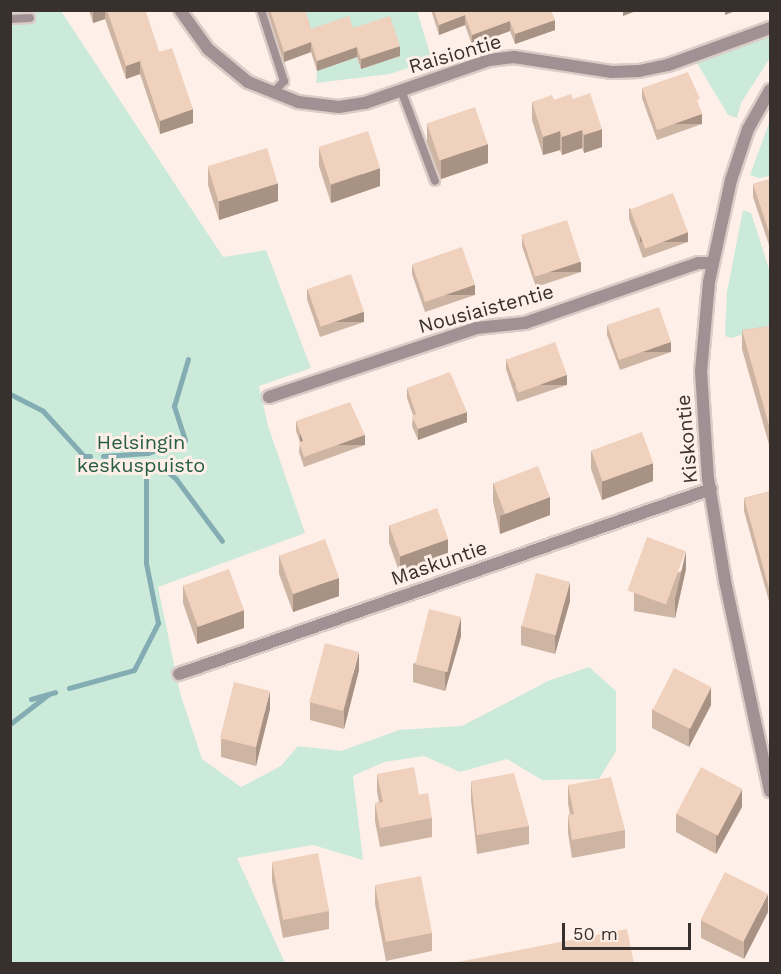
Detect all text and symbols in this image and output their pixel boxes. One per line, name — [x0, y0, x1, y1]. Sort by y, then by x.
street label: Raisiontie — [406, 29, 504, 79]
street label: Nousiaistentie — [416, 279, 556, 339]
street label: Kiskontie — [671, 393, 703, 485]
park label: Helsingin keskuspuisto — [77, 431, 205, 478]
street label: Maskuntie — [388, 535, 490, 591]
scale bar — [565, 911, 694, 949]
text: 50 m — [573, 923, 618, 944]

